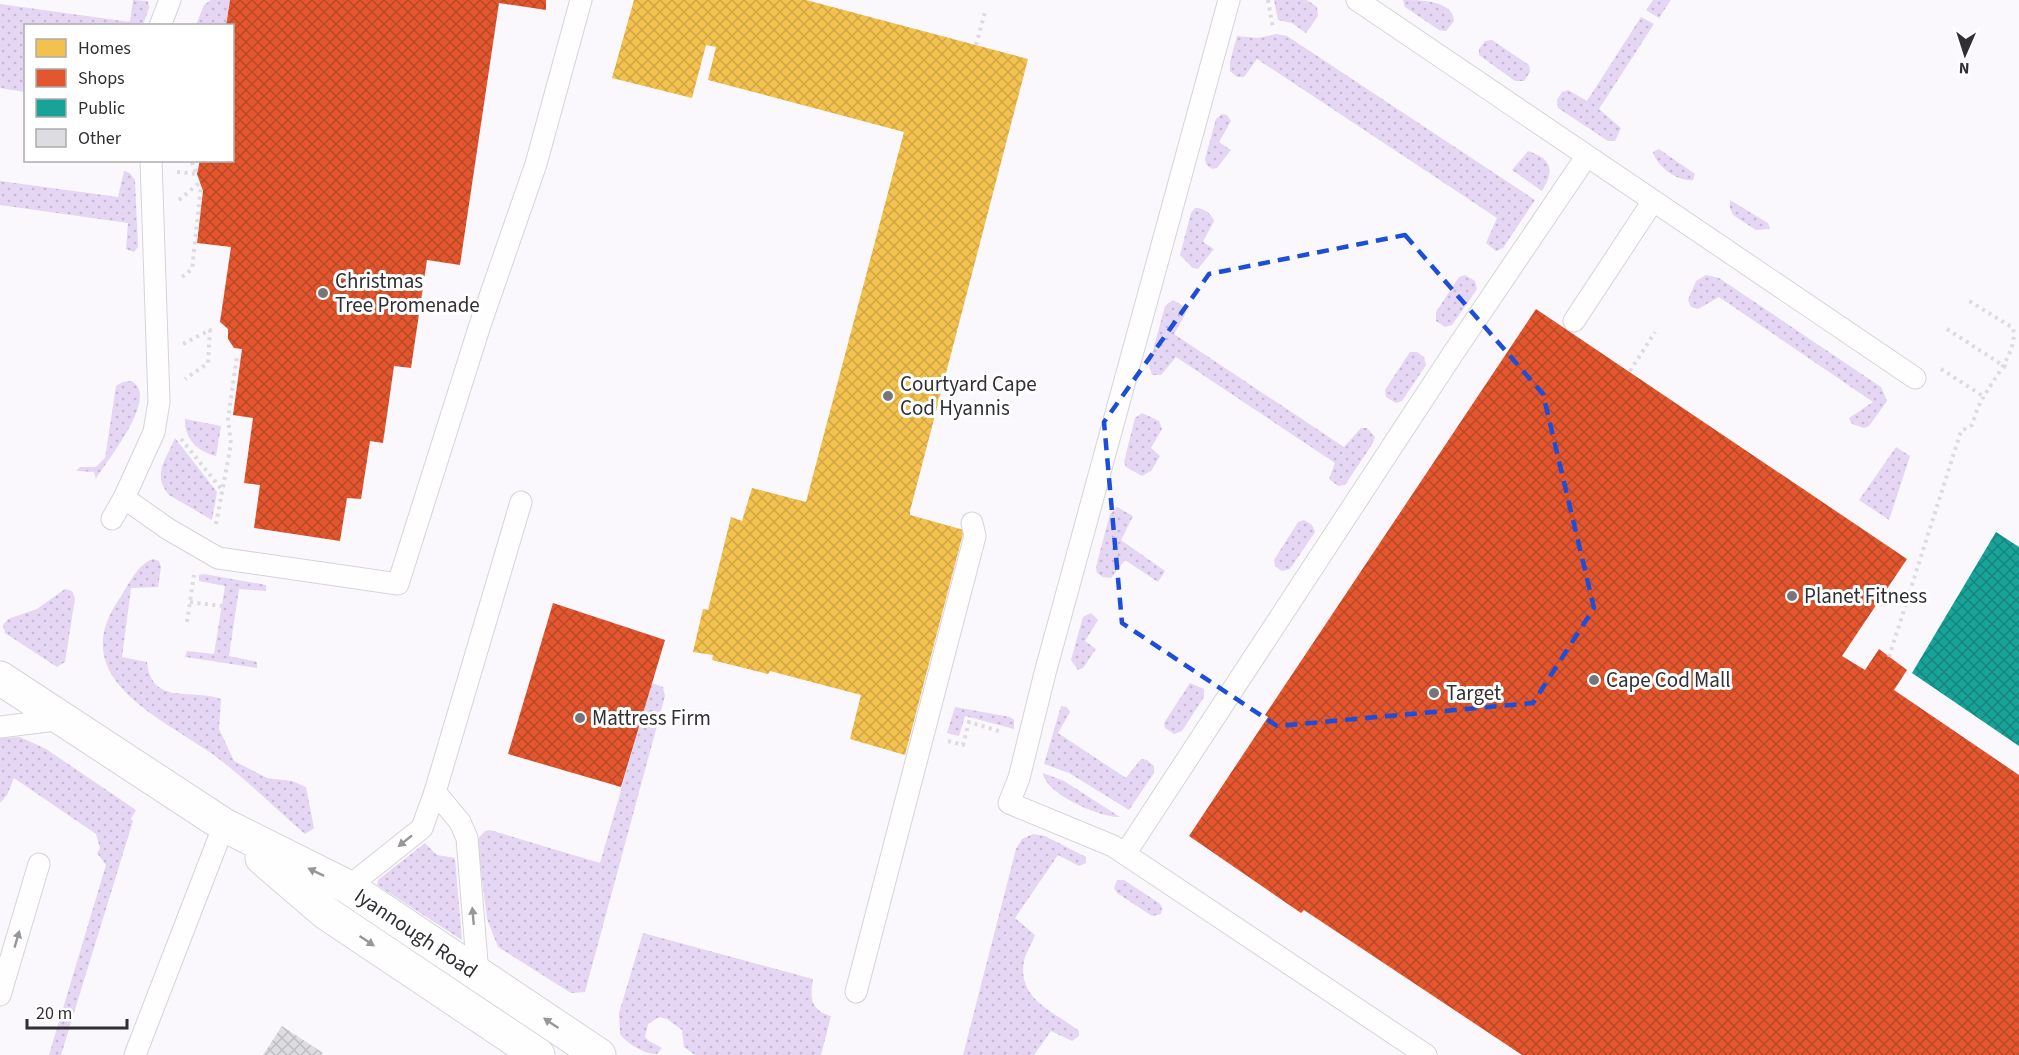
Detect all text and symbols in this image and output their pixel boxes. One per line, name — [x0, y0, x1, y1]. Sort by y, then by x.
legend — [24, 24, 234, 162]
north arrow — [1935, 24, 1995, 84]
text: Homes — [78, 36, 131, 61]
text: N — [1958, 57, 1970, 79]
text: Shops — [78, 66, 125, 91]
text: Public — [78, 96, 125, 121]
text: Other — [78, 126, 122, 151]
place label: Christmas Tree Promenade — [335, 266, 480, 320]
marker: Christmas Tree Promenade — [316, 286, 330, 300]
place label: Courtyard Cape Cod Hyannis — [900, 369, 1037, 423]
marker: Courtyard Cape Cod Hyannis — [881, 389, 895, 403]
place label: Planet Fitness — [1804, 581, 1927, 611]
marker: Planet Fitness — [1785, 589, 1799, 603]
place label: Cape Cod Mall — [1606, 665, 1731, 695]
marker: Cape Cod Mall — [1587, 673, 1601, 687]
place label: Target — [1446, 678, 1501, 708]
marker: Target — [1427, 686, 1441, 700]
place label: Mattress Firm — [592, 703, 711, 733]
marker: Mattress Firm — [573, 711, 587, 725]
one-way arrow — [397, 835, 413, 848]
one-way arrow — [308, 867, 325, 876]
street label: Iyannough Road — [349, 881, 483, 985]
one-way arrow — [468, 907, 478, 926]
one-way arrow — [13, 930, 22, 948]
one-way arrow — [359, 935, 375, 947]
scale bar — [27, 992, 128, 1030]
text: 20 m — [36, 1001, 72, 1026]
one-way arrow — [543, 1017, 559, 1029]

